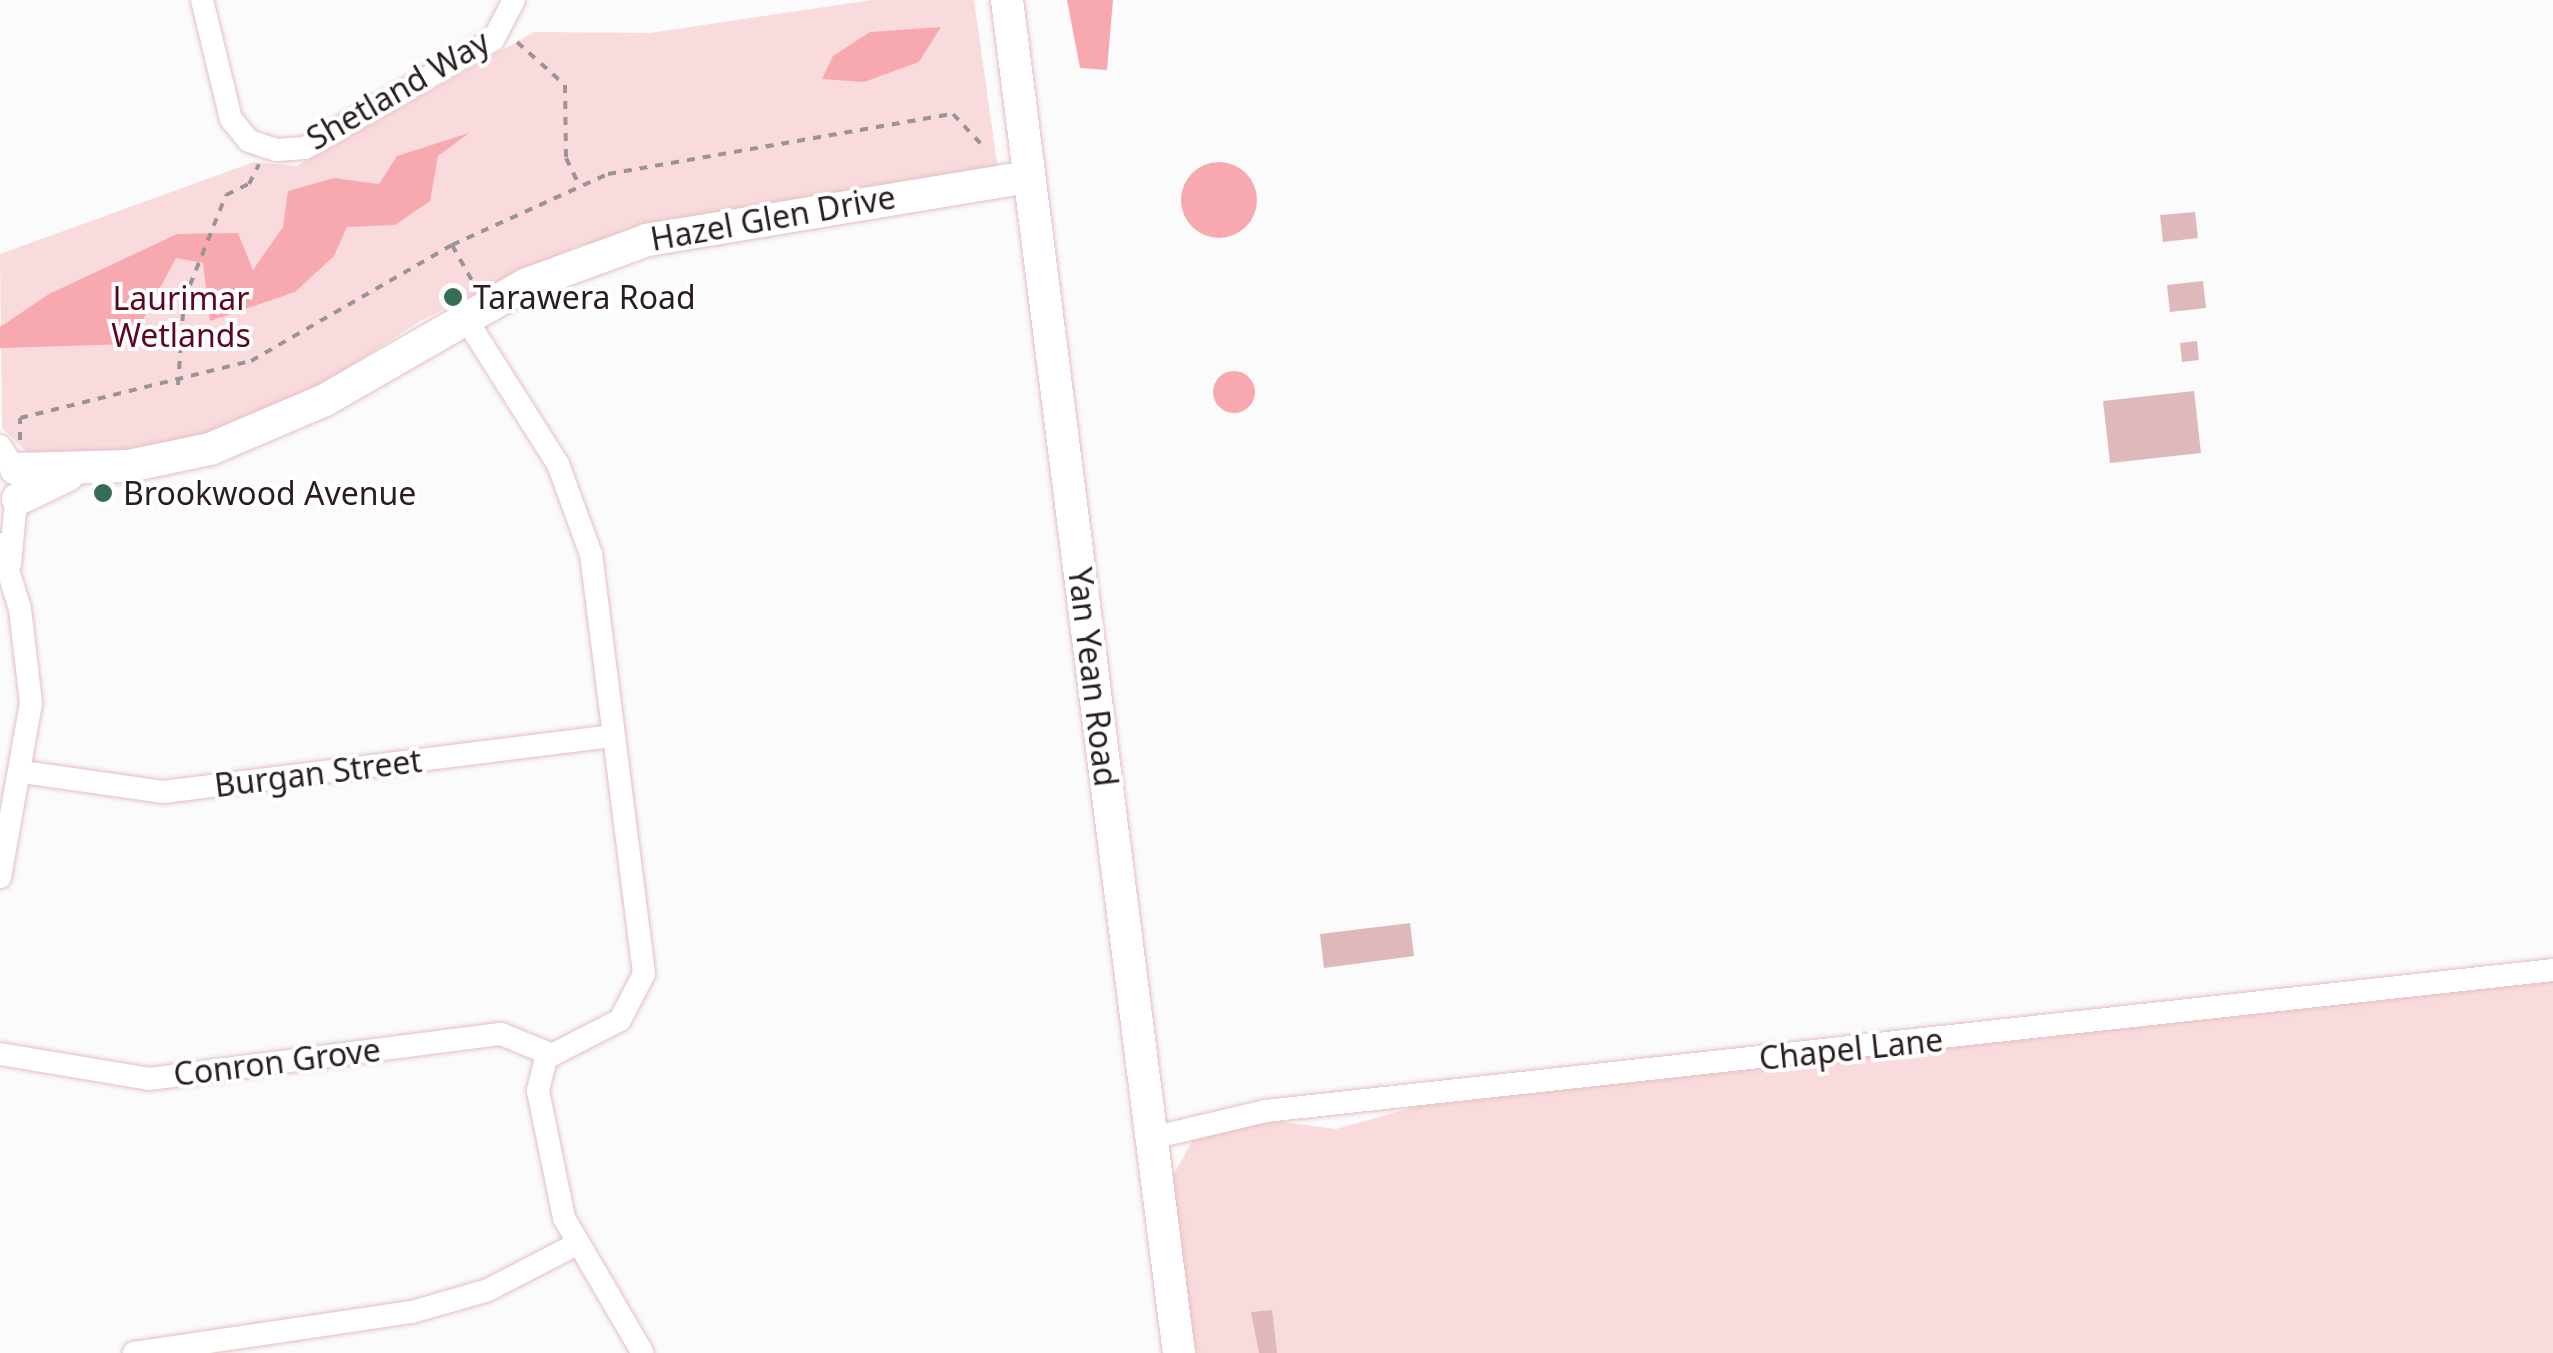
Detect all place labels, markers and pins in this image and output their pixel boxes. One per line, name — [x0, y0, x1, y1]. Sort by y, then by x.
place label: Tarawera Road — [473, 278, 696, 316]
marker: Tarawera Road — [442, 286, 464, 308]
place label: Brookwood Avenue — [123, 474, 416, 512]
marker: Brookwood Avenue — [92, 482, 114, 504]

